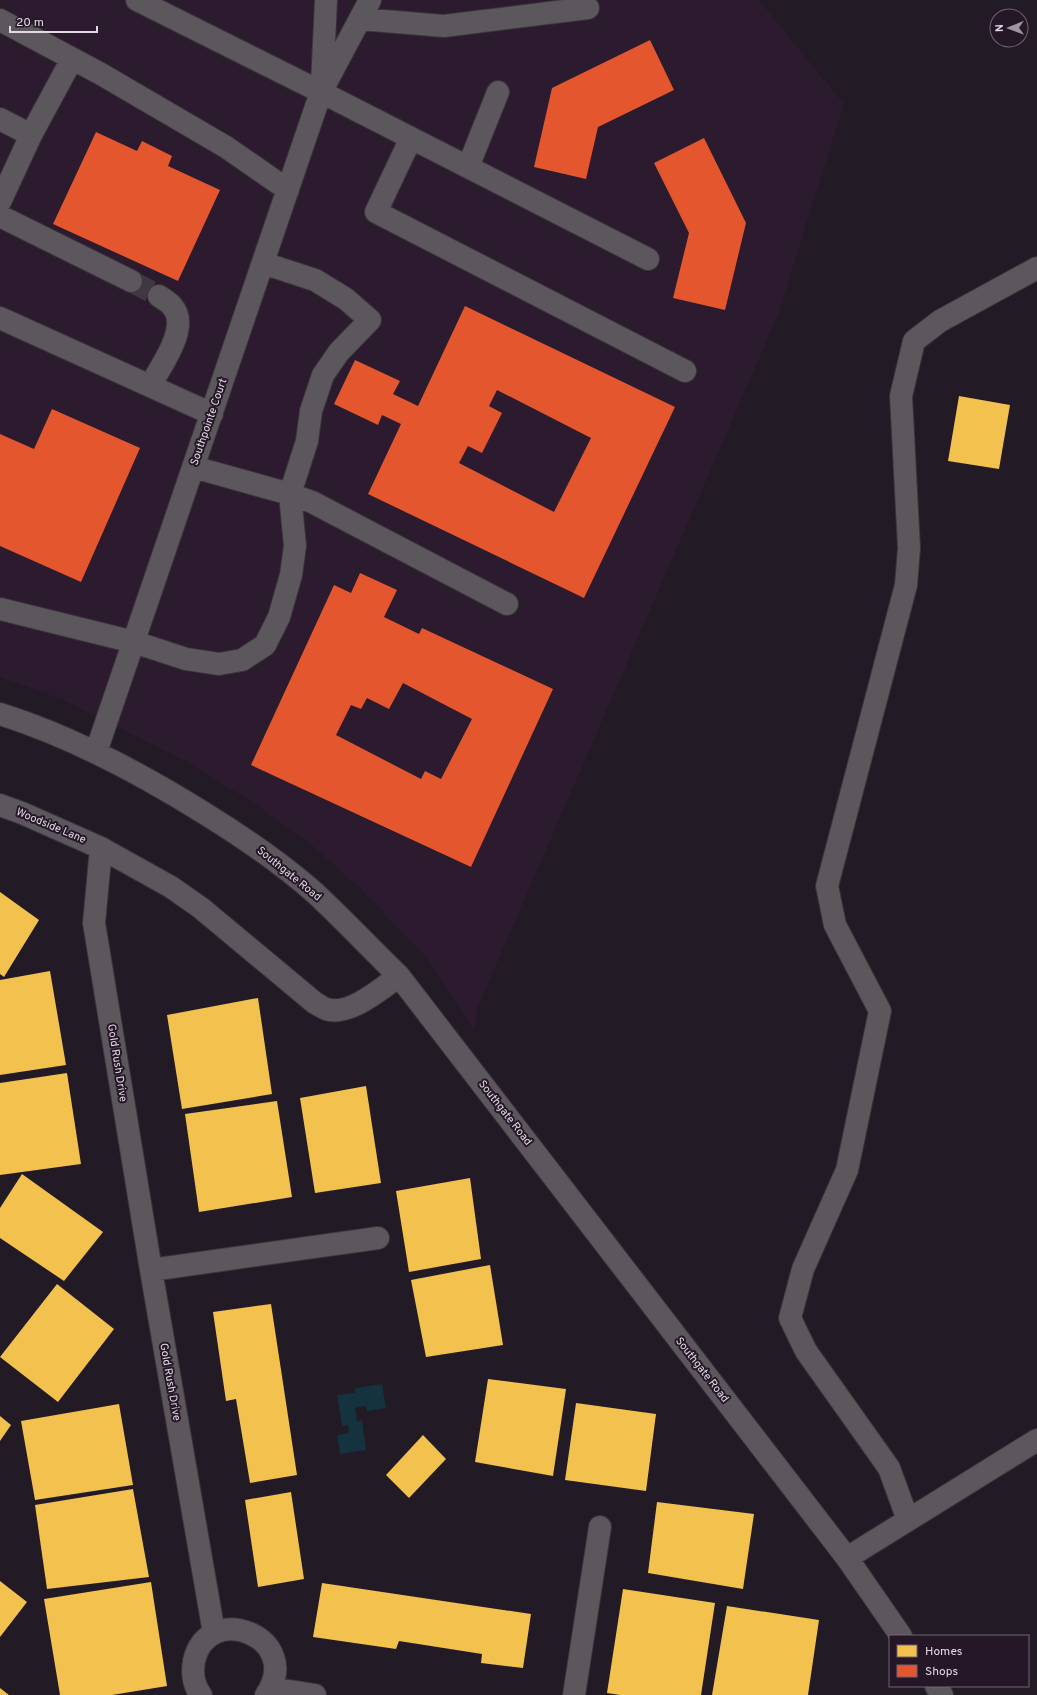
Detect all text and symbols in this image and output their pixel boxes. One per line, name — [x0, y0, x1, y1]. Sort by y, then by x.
scale bar — [10, 8, 97, 34]
north arrow — [989, 8, 1029, 48]
text: 20 m — [16, 15, 44, 31]
text: N — [993, 24, 1007, 32]
street label: Southpointe Court — [188, 377, 230, 467]
street label: Woodside Lane — [14, 805, 88, 847]
street label: Southgate Road — [254, 844, 324, 904]
street label: Gold Rush Drive — [104, 1023, 130, 1103]
street label: Southgate Road — [475, 1078, 535, 1148]
street label: Southgate Road — [672, 1335, 732, 1405]
street label: Gold Rush Drive — [156, 1342, 184, 1422]
legend — [889, 1635, 1029, 1687]
text: Homes — [925, 1644, 962, 1660]
text: Shops — [925, 1664, 958, 1680]

